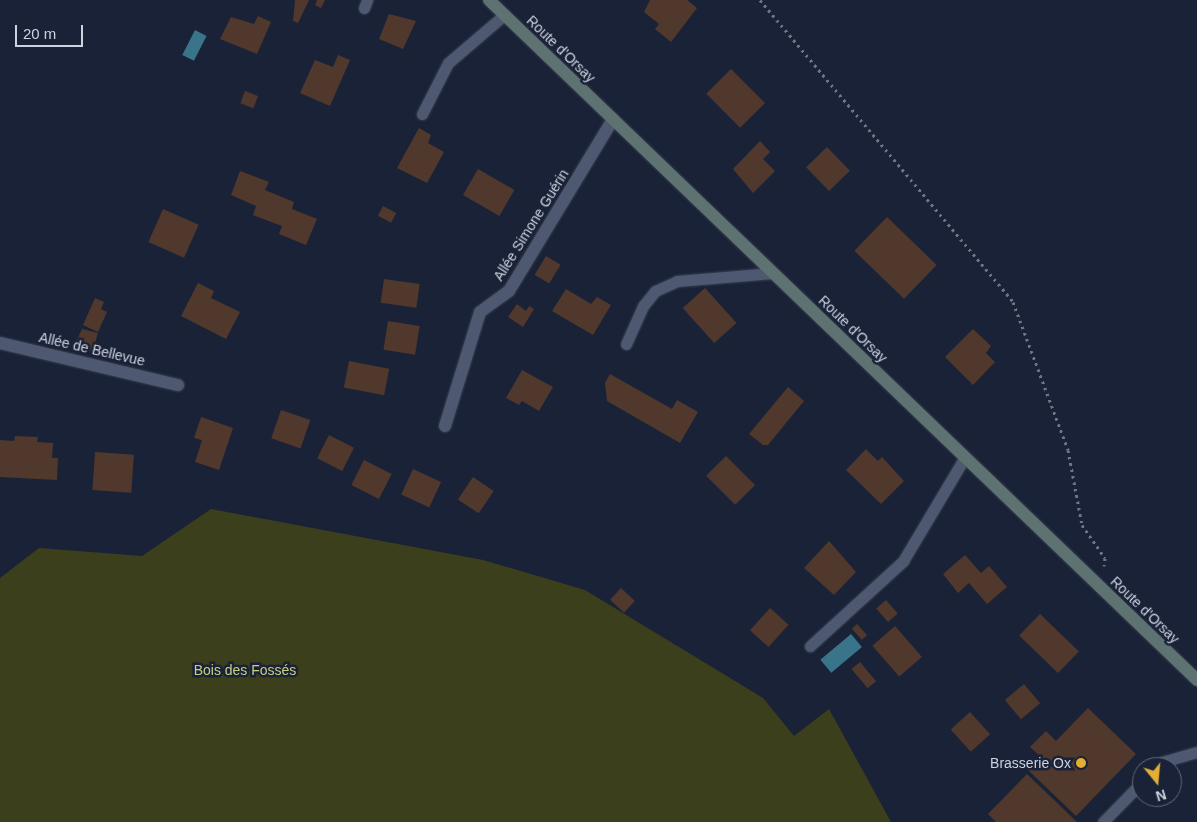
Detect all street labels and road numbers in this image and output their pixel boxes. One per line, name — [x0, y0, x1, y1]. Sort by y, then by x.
street label: Route d'Orsay — [523, 12, 599, 86]
street label: Allée Simone Guérin — [490, 166, 572, 284]
street label: Route d'Orsay — [815, 292, 891, 366]
street label: Allée de Bellevue — [37, 329, 147, 369]
street label: Route d'Orsay — [1107, 573, 1183, 647]

